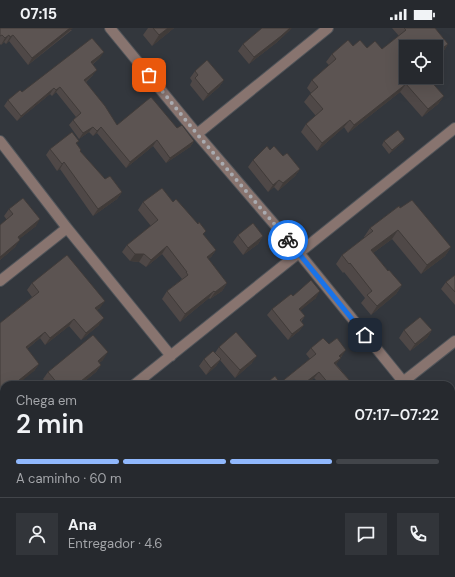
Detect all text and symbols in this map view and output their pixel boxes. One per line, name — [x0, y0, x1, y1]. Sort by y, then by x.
text: 07:15 — [20, 4, 57, 24]
map controls — [399, 40, 443, 84]
button: locate — [399, 40, 443, 84]
pin — [132, 58, 166, 92]
icon: bag — [138, 64, 160, 86]
courier — [268, 220, 308, 260]
icon: bike — [277, 229, 299, 251]
pin — [348, 318, 382, 352]
icon: home — [354, 324, 376, 346]
text: Chega em — [16, 392, 77, 409]
text: 07:17–07:22 — [354, 405, 439, 425]
text: 2 min — [16, 407, 84, 441]
text: A caminho · 60 m — [16, 470, 122, 487]
button: person — [16, 513, 58, 555]
button: chat — [345, 513, 387, 555]
button: phone — [397, 513, 439, 555]
text: Ana — [68, 515, 97, 535]
text: Entregador · 4.6 — [68, 535, 163, 552]

